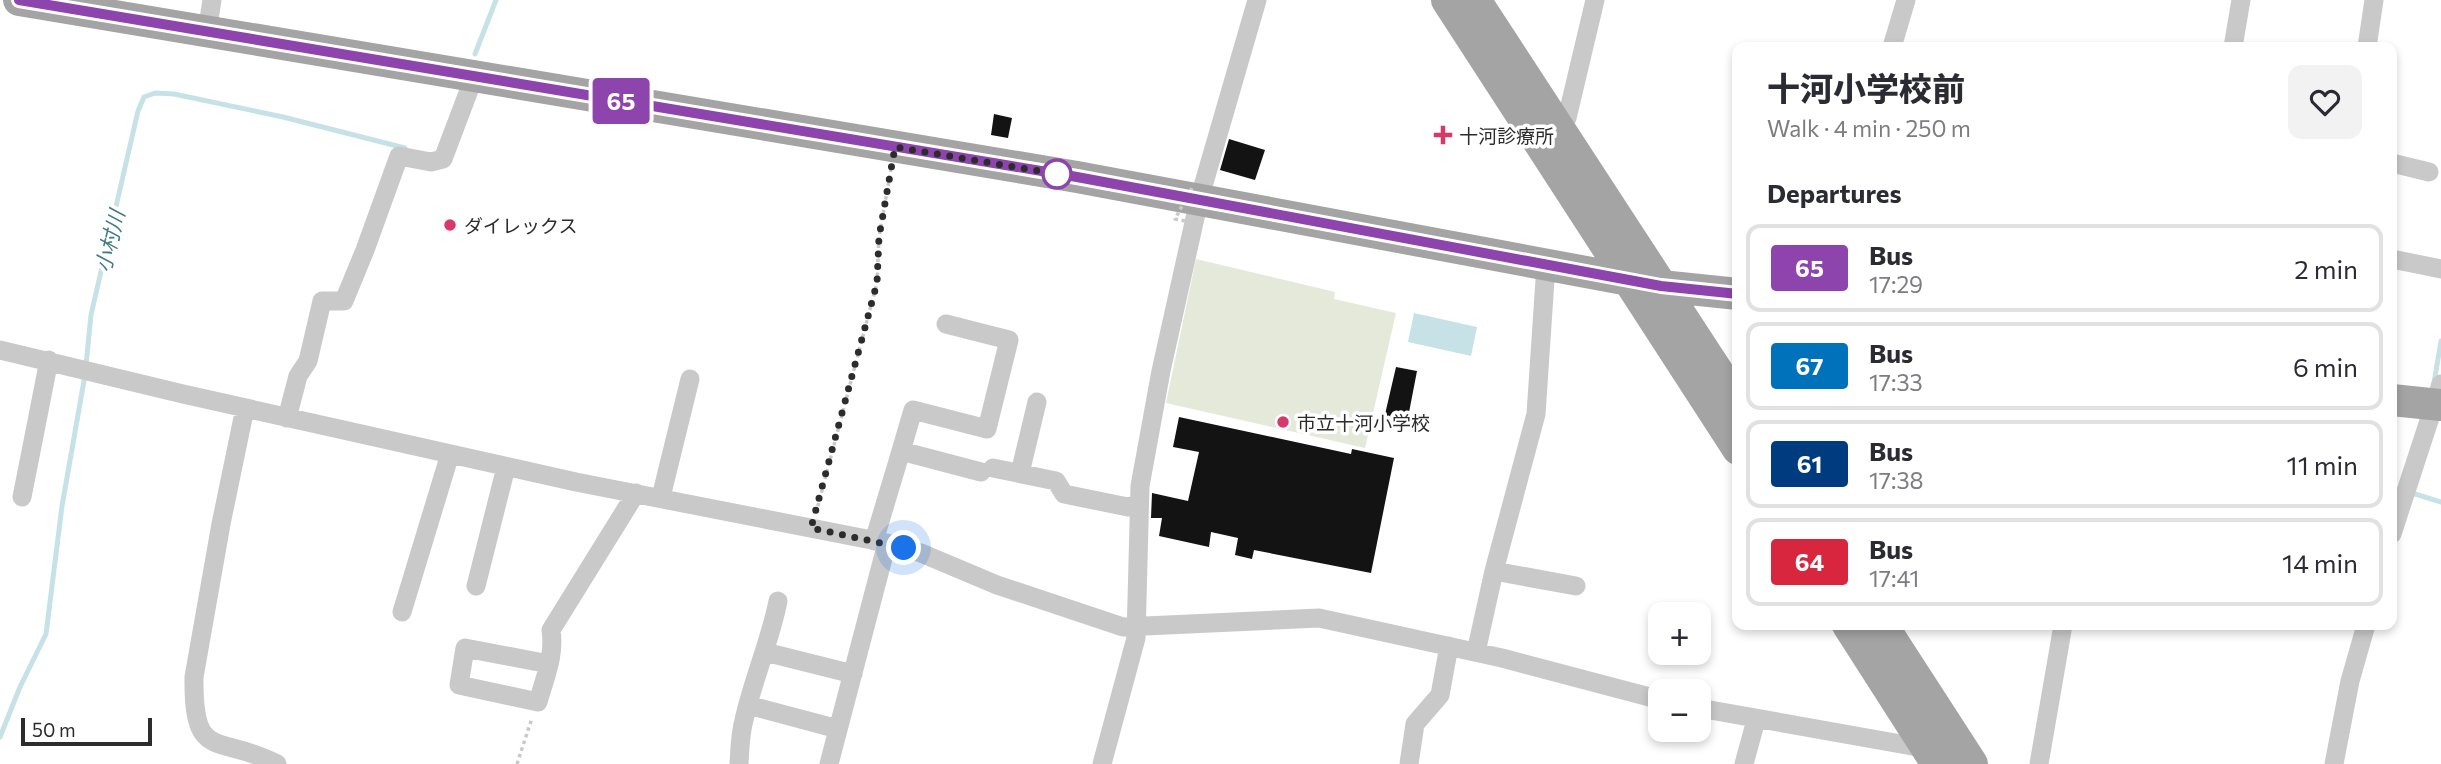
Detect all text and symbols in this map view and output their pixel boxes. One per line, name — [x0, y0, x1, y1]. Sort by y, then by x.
button: heart — [2288, 65, 2362, 139]
text: 十河小学校前 — [1767, 67, 1965, 108]
line badge: 65 — [590, 78, 652, 124]
text: 65 — [607, 86, 635, 115]
text: Walk · 4 min · 250 m — [1767, 114, 1971, 142]
place label: 十河診療所 — [1459, 124, 1554, 147]
marker: 十河診療所 — [1433, 125, 1453, 145]
unlabelled marker — [1042, 159, 1072, 189]
text: Departures — [1767, 177, 1902, 208]
water label: 小村川 — [89, 205, 129, 275]
place label: ダイレックス — [464, 214, 577, 237]
marker: ダイレックス — [442, 217, 458, 233]
text: Bus — [1869, 239, 1913, 270]
text: 65 — [1795, 253, 1824, 282]
text: 2 min — [2294, 253, 2358, 284]
text: 17:29 — [1869, 270, 1923, 298]
text: Bus — [1869, 337, 1913, 368]
text: 67 — [1796, 351, 1823, 380]
text: 6 min — [2293, 351, 2358, 382]
text: 17:33 — [1869, 368, 1923, 396]
place label: 市立十河小学校 — [1297, 411, 1430, 434]
marker: 市立十河小学校 — [1275, 414, 1291, 430]
text: Bus — [1869, 435, 1913, 466]
text: 61 — [1797, 449, 1822, 478]
text: 11 min — [2287, 449, 2358, 480]
text: 17:38 — [1869, 466, 1924, 494]
your location — [886, 530, 921, 565]
text: Bus — [1869, 533, 1913, 564]
text: 64 — [1795, 547, 1824, 576]
text: 14 min — [2282, 547, 2358, 578]
text: 17:41 — [1869, 564, 1919, 592]
map controls — [1648, 602, 1711, 742]
button: + — [1648, 602, 1711, 665]
button: − — [1648, 679, 1711, 742]
scale bar — [21, 715, 152, 747]
text: 50 m — [32, 718, 76, 741]

